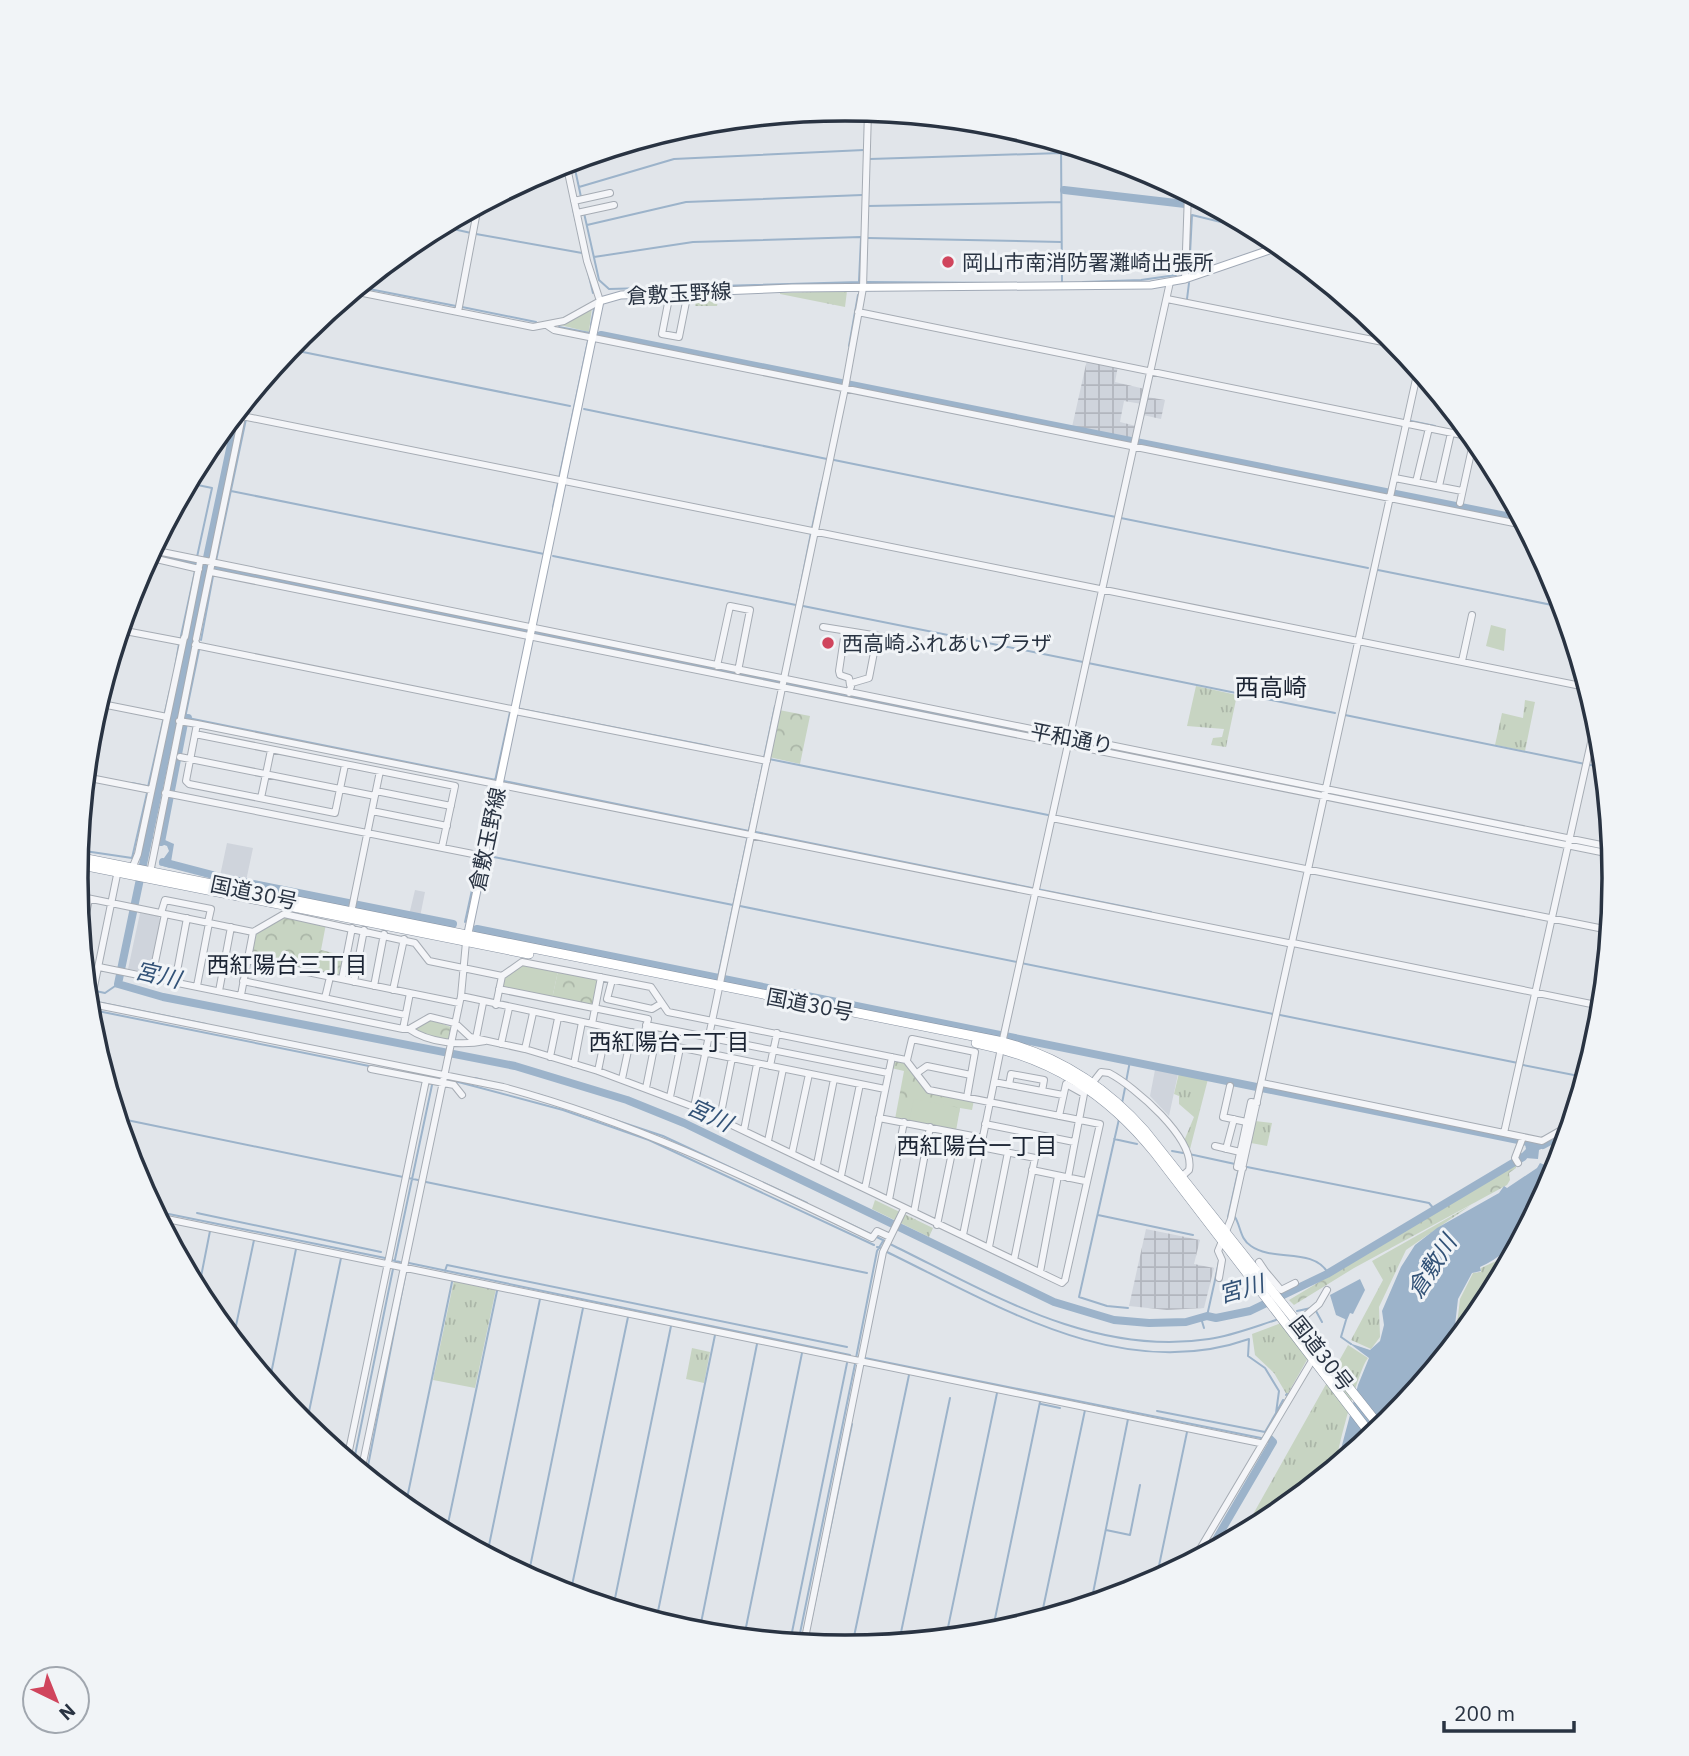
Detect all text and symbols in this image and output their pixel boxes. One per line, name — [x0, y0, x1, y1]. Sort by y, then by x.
place label: 岡山市南消防署灘崎出張所 — [962, 248, 1214, 276]
marker: 岡山市南消防署灘崎出張所 — [940, 254, 956, 270]
street label: 倉敷玉野線 — [626, 276, 732, 310]
place label: 西高崎ふれあいプラザ — [842, 629, 1052, 657]
marker: 西高崎ふれあいプラザ — [820, 635, 836, 651]
district label: 西高崎 — [1235, 671, 1307, 703]
street label: 平和通り — [1028, 716, 1116, 760]
street label: 倉敷玉野線 — [462, 785, 512, 893]
street label: 国道30号 — [208, 869, 300, 915]
district label: 西紅陽台三丁目 — [207, 949, 368, 979]
water label: 宮川 — [132, 954, 187, 994]
street label: 国道30号 — [764, 982, 856, 1026]
district label: 西紅陽台二丁目 — [589, 1026, 750, 1056]
water label: 宮川 — [683, 1091, 740, 1139]
district label: 西紅陽台一丁目 — [897, 1130, 1058, 1160]
water label: 倉敷川 — [1400, 1226, 1464, 1303]
water label: 宮川 — [1215, 1266, 1270, 1309]
street label: 国道30号 — [1284, 1310, 1360, 1396]
north arrow — [21, 1665, 91, 1735]
scale bar — [1444, 1690, 1574, 1734]
text: N — [54, 1699, 81, 1726]
text: 200 m — [1454, 1699, 1515, 1727]

